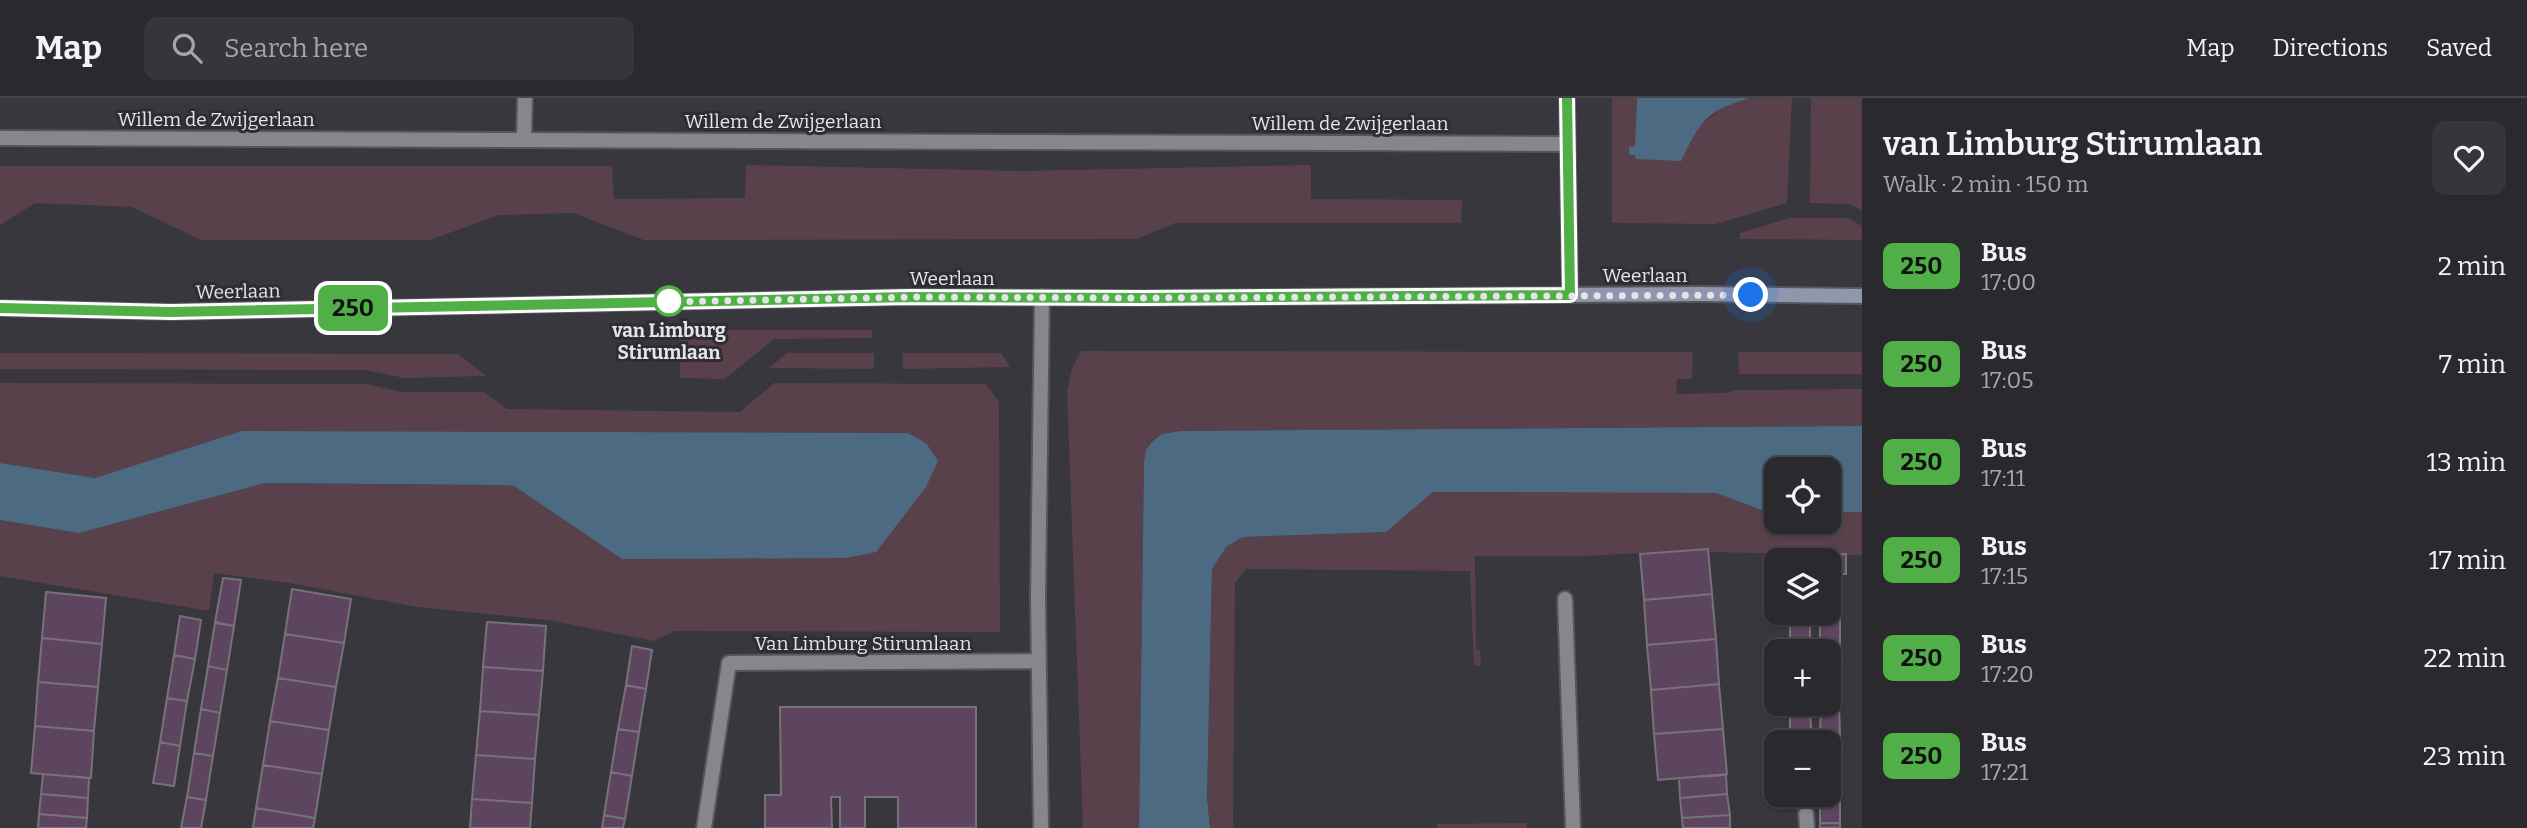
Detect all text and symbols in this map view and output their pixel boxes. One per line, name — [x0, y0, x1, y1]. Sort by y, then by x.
search box — [144, 17, 634, 80]
text: Map — [35, 28, 102, 68]
icon: search — [168, 29, 206, 67]
text: Search here — [224, 33, 368, 64]
text: Map — [2186, 34, 2235, 62]
text: Directions — [2273, 34, 2388, 62]
text: Saved — [2426, 34, 2492, 62]
street label: Willem de Zwijgerlaan — [118, 108, 315, 131]
street label: Willem de Zwijgerlaan — [685, 110, 882, 133]
street label: Willem de Zwijgerlaan — [1252, 112, 1449, 135]
button: heart — [2432, 121, 2506, 195]
text: van Limburg Stirumlaan — [1883, 124, 2263, 164]
text: Walk · 2 min · 150 m — [1883, 170, 2088, 198]
text: Bus — [1981, 237, 2027, 268]
text: 2 min — [2438, 251, 2506, 282]
text: 250 — [1901, 252, 1942, 280]
street label: Weerlaan — [1603, 264, 1687, 287]
street label: Weerlaan — [910, 267, 994, 290]
text: 17:00 — [1981, 268, 2036, 296]
your location — [1733, 277, 1768, 312]
street label: Weerlaan — [195, 279, 281, 304]
line badge: 250 — [313, 285, 393, 331]
marker: van Limburg Stirumlaan — [654, 286, 684, 316]
text: 250 — [332, 294, 374, 322]
place label: van Limburg Stirumlaan — [611, 319, 726, 364]
text: Bus — [1981, 335, 2027, 366]
text: 7 min — [2439, 349, 2506, 380]
text: 250 — [1901, 350, 1942, 378]
text: 17:05 — [1981, 366, 2034, 394]
text: Bus — [1981, 433, 2027, 464]
text: 13 min — [2426, 447, 2506, 478]
text: 250 — [1901, 448, 1942, 476]
map controls — [1764, 457, 1841, 807]
button: locate — [1764, 457, 1841, 534]
text: 17:11 — [1981, 464, 2025, 492]
text: Bus — [1981, 531, 2027, 562]
text: 17 min — [2428, 545, 2506, 576]
text: 250 — [1901, 546, 1942, 574]
button: layers — [1764, 548, 1841, 625]
text: 17:15 — [1981, 562, 2028, 590]
text: Bus — [1981, 629, 2027, 660]
street label: Van Limburg Stirumlaan — [755, 632, 971, 655]
button: + — [1764, 639, 1841, 716]
text: 22 min — [2424, 643, 2506, 674]
text: 250 — [1901, 644, 1942, 672]
text: 17:20 — [1981, 660, 2034, 688]
text: Bus — [1981, 727, 2027, 758]
button: − — [1764, 730, 1841, 807]
text: 23 min — [2423, 741, 2506, 772]
text: 250 — [1901, 742, 1942, 770]
text: 17:21 — [1981, 758, 2028, 786]

